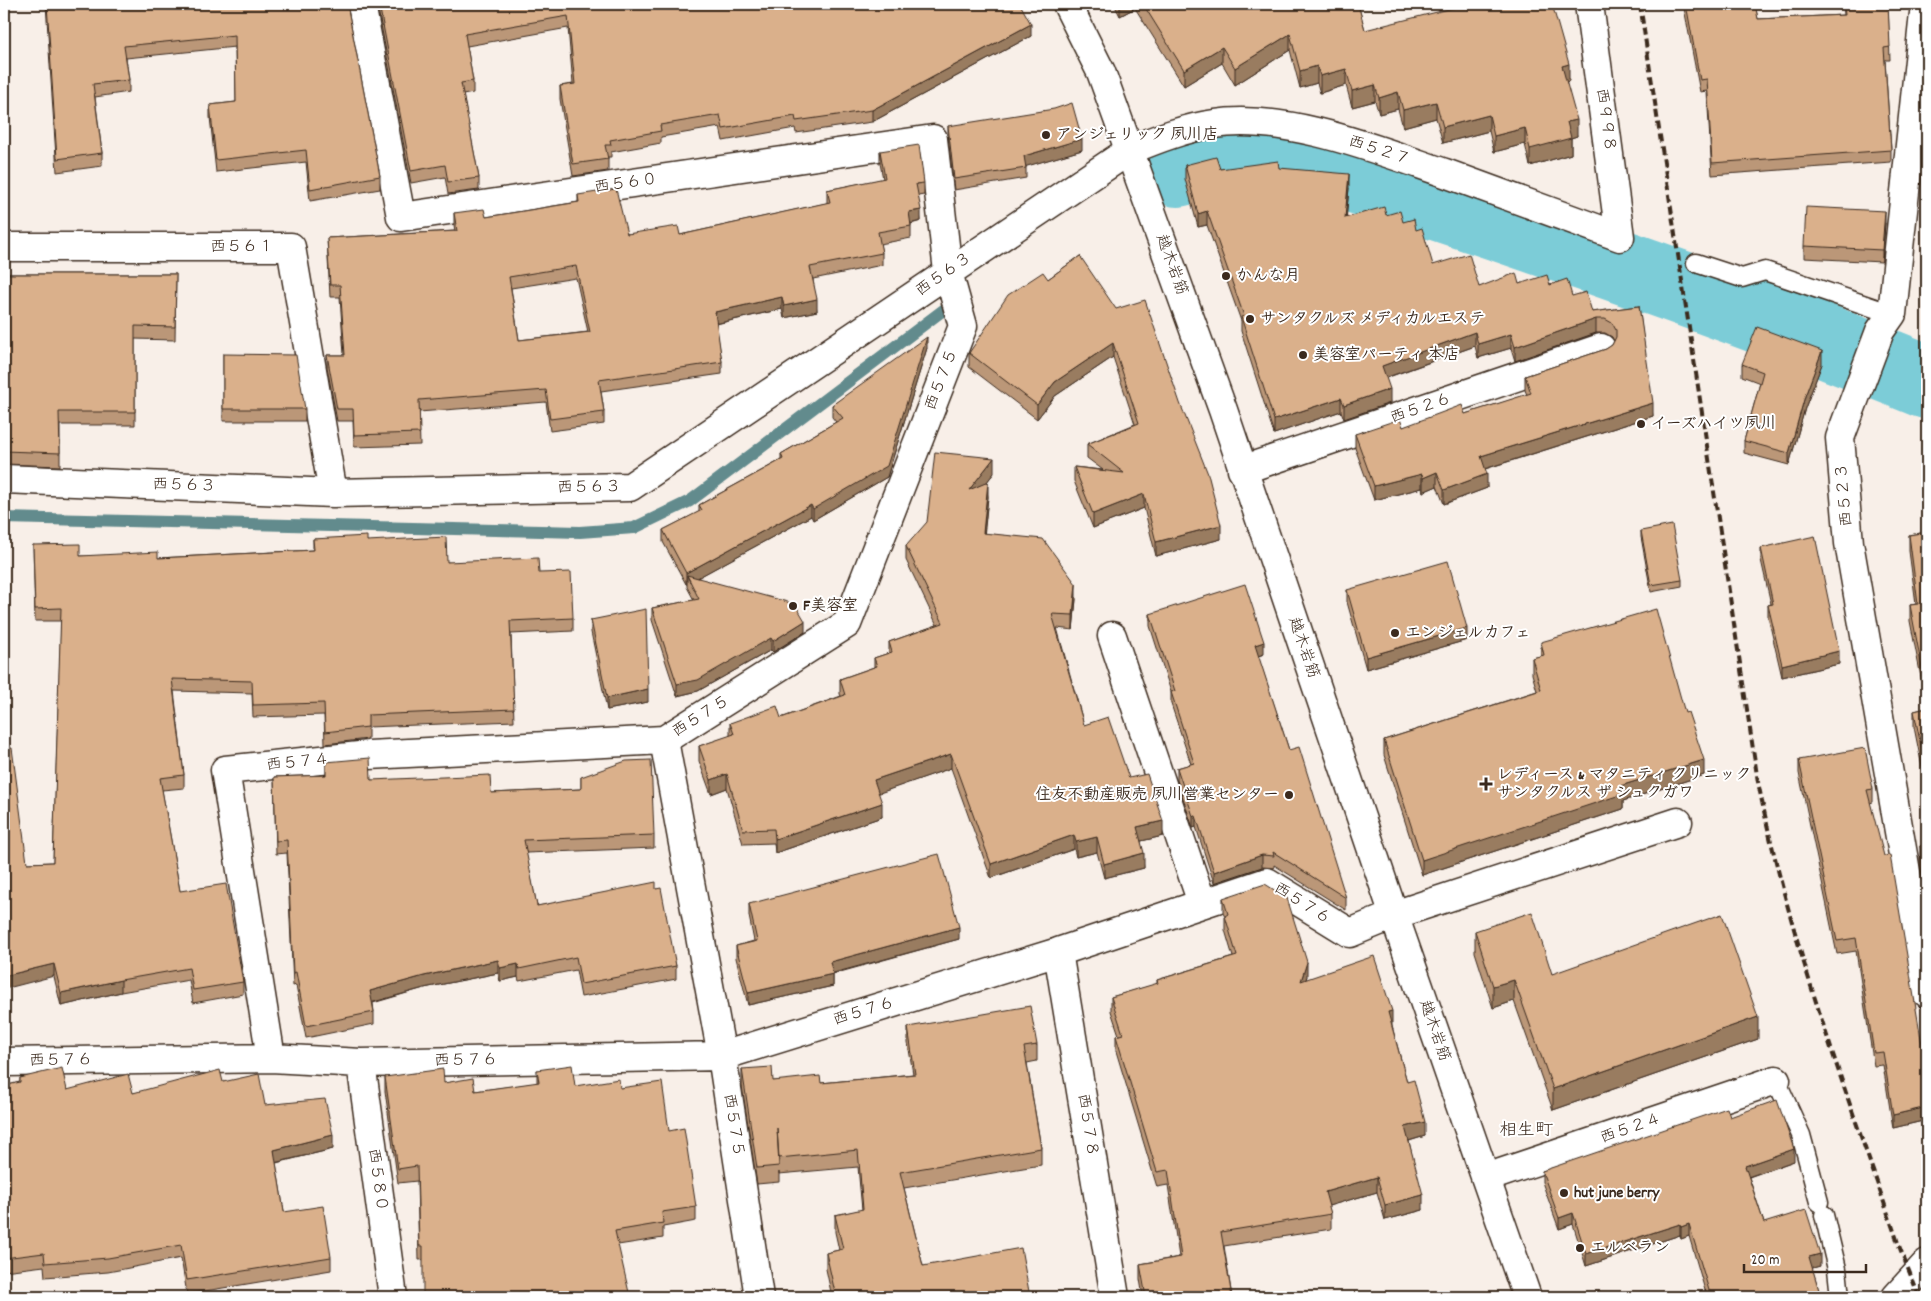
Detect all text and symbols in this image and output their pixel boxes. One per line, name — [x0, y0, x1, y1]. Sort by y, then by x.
street label: 西９９８ — [1589, 87, 1621, 153]
place label: アンジェリック 夙川店 — [1056, 124, 1218, 147]
marker: アンジェリック 夙川店 — [1040, 129, 1052, 141]
street label: 西５２７ — [1345, 130, 1413, 172]
street label: 西５６０ — [593, 168, 659, 200]
street label: 越木岩筋 — [1149, 231, 1193, 299]
street label: 西５６１ — [210, 236, 274, 259]
street label: 西５６３ — [911, 247, 977, 303]
place label: かんな月 — [1236, 265, 1300, 288]
marker: かんな月 — [1220, 270, 1232, 282]
place label: サンタクルズ メディカルエステ — [1260, 308, 1485, 331]
marker: サンタクルズ メディカルエステ — [1244, 313, 1256, 325]
place label: 美容室パーティ 本店 — [1313, 344, 1460, 367]
street label: 西５７５ — [920, 346, 964, 414]
marker: 美容室パーティ 本店 — [1297, 349, 1309, 361]
street label: 西５２６ — [1387, 388, 1455, 430]
place label: イーズハイツ夙川 — [1651, 413, 1776, 436]
marker: イーズハイツ夙川 — [1635, 418, 1647, 430]
street label: 西５２３ — [1831, 462, 1859, 528]
street label: 西５６３ — [152, 473, 216, 499]
street label: 西５６３ — [557, 476, 621, 500]
place label: F美容室 — [803, 595, 858, 618]
marker: F美容室 — [787, 600, 799, 612]
street label: 越木岩筋 — [1282, 614, 1324, 682]
place label: エンジェルカフェ — [1405, 622, 1530, 645]
marker: エンジェルカフェ — [1389, 627, 1401, 639]
street label: 西５７５ — [668, 690, 734, 744]
street label: 西５７４ — [265, 748, 331, 778]
place label: レディース & マタニティ クリニック サンタクルス ザ シュクガワ — [1497, 764, 1751, 805]
marker: レディース & マタニティ クリニック サンタクルス ザ シュクガワ — [1479, 777, 1493, 791]
place label: 住友不動産販売 夙川営業センター — [1035, 784, 1279, 807]
marker: 住友不動産販売 夙川営業センター — [1283, 789, 1295, 801]
street label: 西５７６ — [1269, 877, 1335, 931]
street label: 西５７６ — [830, 992, 898, 1032]
street label: 越木岩筋 — [1413, 997, 1455, 1065]
street label: 西５７６ — [29, 1049, 93, 1073]
street label: 西５７６ — [434, 1049, 498, 1073]
street label: 西５７５ — [717, 1092, 749, 1158]
street label: 西５７８ — [1071, 1092, 1103, 1158]
street label: 西５２４ — [1597, 1108, 1665, 1150]
district label: 相生町 — [1499, 1119, 1553, 1144]
street label: 西５８０ — [361, 1147, 393, 1213]
place label: hut june berry — [1574, 1182, 1661, 1205]
marker: hut june berry — [1558, 1187, 1570, 1199]
place label: エルベラン — [1590, 1237, 1670, 1260]
scale bar — [1744, 1241, 1866, 1273]
marker: エルベラン — [1574, 1242, 1586, 1254]
text: 20 m — [1751, 1250, 1779, 1272]

